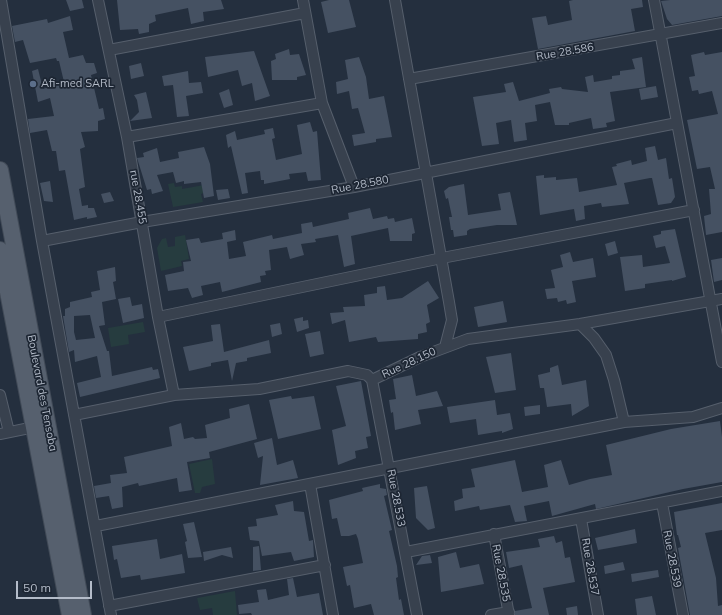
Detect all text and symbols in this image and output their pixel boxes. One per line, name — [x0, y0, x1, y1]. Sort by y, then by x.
street label: Rue 28.586 — [535, 40, 595, 64]
place label: Afi-med SARL — [41, 77, 114, 91]
marker: Afi-med SARL — [28, 79, 38, 89]
street label: rue 28.455 — [127, 169, 149, 225]
street label: Rue 28.580 — [330, 173, 390, 197]
street label: Boulevard des Tensoba — [24, 334, 60, 452]
street label: Rue 28.150 — [380, 345, 438, 381]
street label: Rue 28.533 — [384, 468, 408, 528]
street label: Rue 28.539 — [660, 529, 684, 589]
street label: Rue 28.537 — [578, 537, 602, 597]
street label: Rue 28.535 — [489, 543, 513, 603]
scale bar — [18, 573, 94, 599]
text: 50 m — [23, 580, 51, 595]

